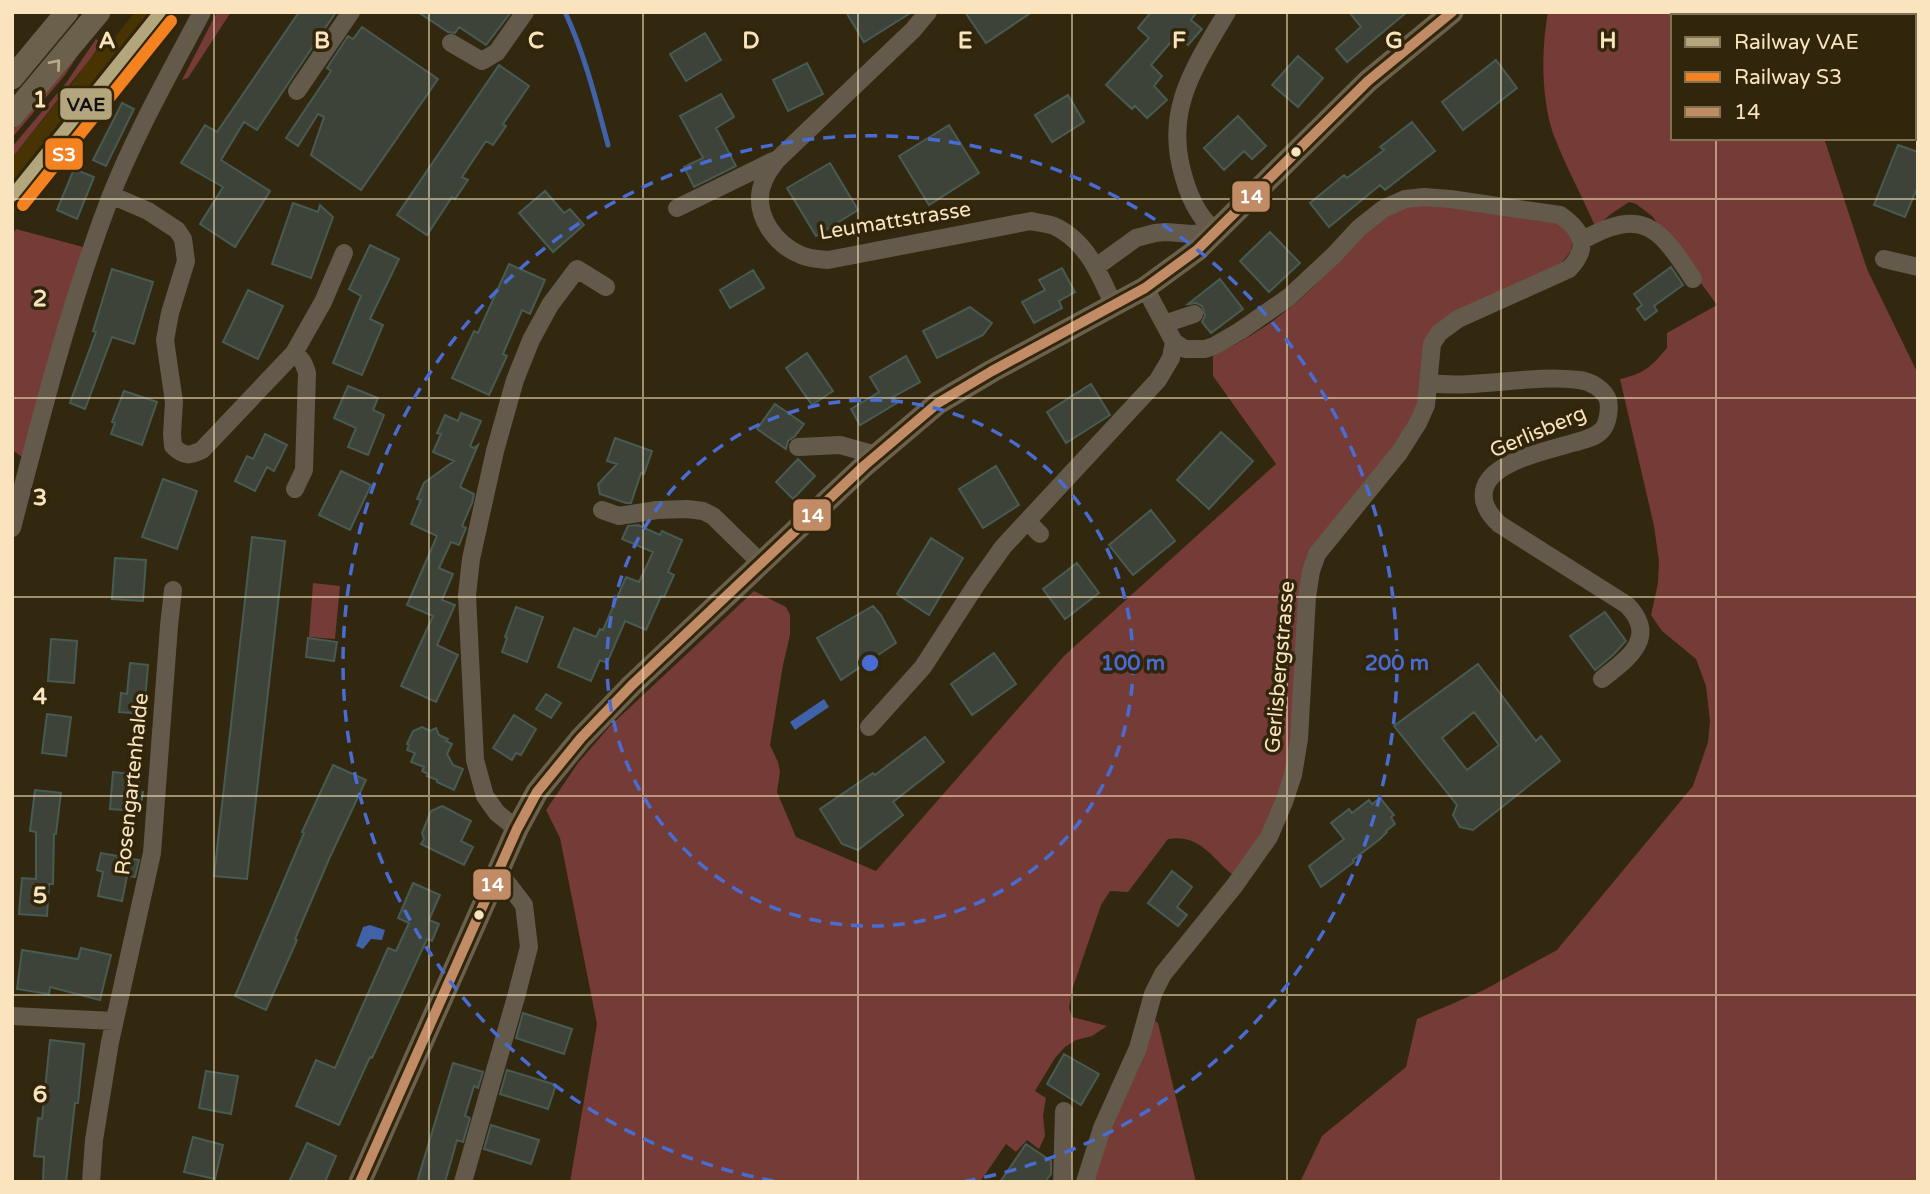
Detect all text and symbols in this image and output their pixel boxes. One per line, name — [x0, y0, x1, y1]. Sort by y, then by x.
legend — [1671, 14, 1916, 140]
text: A — [98, 27, 116, 55]
text: B — [314, 27, 330, 55]
text: C — [528, 27, 544, 55]
text: D — [742, 27, 760, 55]
text: E — [958, 27, 972, 55]
text: F — [1172, 27, 1186, 55]
text: G — [1385, 27, 1403, 55]
text: H — [1599, 27, 1617, 55]
text: Railway VAE — [1734, 30, 1859, 55]
one-way arrow — [48, 60, 60, 73]
text: Railway S3 — [1734, 65, 1842, 90]
text: 1 — [33, 86, 47, 114]
line badge: VAE — [59, 87, 113, 121]
text: VAE — [67, 94, 105, 116]
text: 14 — [1734, 100, 1760, 125]
line badge: S3 — [44, 137, 84, 171]
text: S3 — [52, 144, 76, 166]
unlabelled marker — [1289, 145, 1303, 159]
line badge: 14 — [1231, 180, 1271, 213]
text: 14 — [1239, 186, 1263, 208]
street label: Leumattstrasse — [817, 197, 973, 245]
text: 2 — [33, 285, 47, 313]
street label: Gerlisberg — [1486, 400, 1590, 464]
text: 3 — [33, 484, 47, 512]
line badge: 14 — [792, 498, 832, 532]
text: 14 — [800, 505, 824, 527]
street label: Gerlisbergstrasse — [1260, 580, 1300, 754]
centre of rings — [858, 651, 882, 675]
text: 100 m — [1101, 651, 1165, 676]
text: 200 m — [1365, 651, 1429, 676]
text: 4 — [33, 683, 48, 711]
street label: Rosengartenhalde — [110, 692, 154, 876]
line badge: 14 — [472, 868, 512, 901]
text: 14 — [480, 874, 504, 896]
text: 5 — [33, 882, 47, 910]
unlabelled marker — [472, 908, 486, 922]
text: 6 — [33, 1081, 47, 1109]

